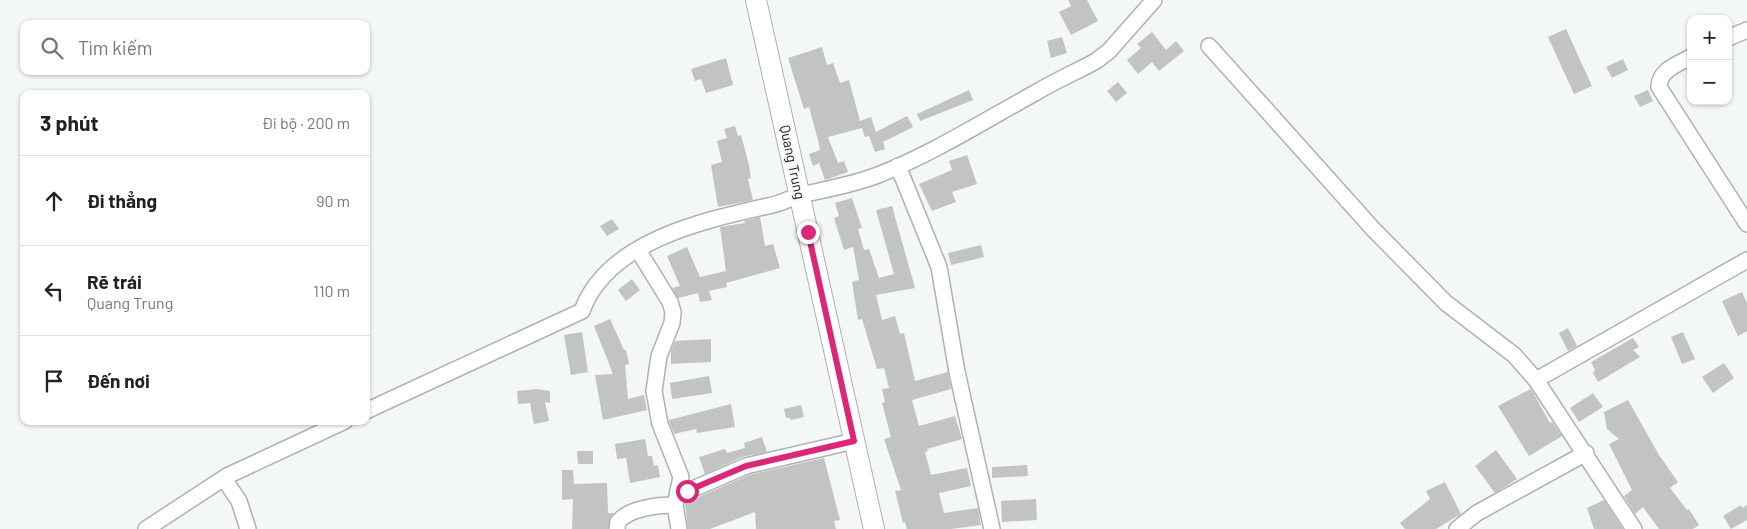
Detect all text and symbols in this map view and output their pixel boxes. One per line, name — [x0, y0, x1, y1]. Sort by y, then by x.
map controls — [1687, 15, 1732, 105]
button: + — [1687, 15, 1732, 60]
search box — [20, 20, 370, 75]
icon: search — [38, 34, 66, 62]
text: Tìm kiếm — [78, 36, 153, 59]
button: − — [1687, 60, 1732, 105]
text: 3 phút — [40, 110, 98, 135]
text: Đi bộ · 200 m — [262, 113, 350, 132]
street label: Quang Trung — [777, 123, 809, 201]
icon: ahead — [40, 187, 68, 215]
text: Đi thẳng — [87, 189, 157, 212]
text: 90 m — [316, 191, 350, 210]
route end — [797, 221, 820, 244]
text: Rẽ trái — [87, 270, 142, 293]
icon: left — [40, 277, 68, 305]
text: 110 m — [313, 281, 350, 300]
text: Quang Trung — [87, 293, 173, 312]
icon: arrive — [40, 367, 68, 395]
text: Đến nơi — [87, 369, 150, 392]
route start — [676, 480, 699, 503]

